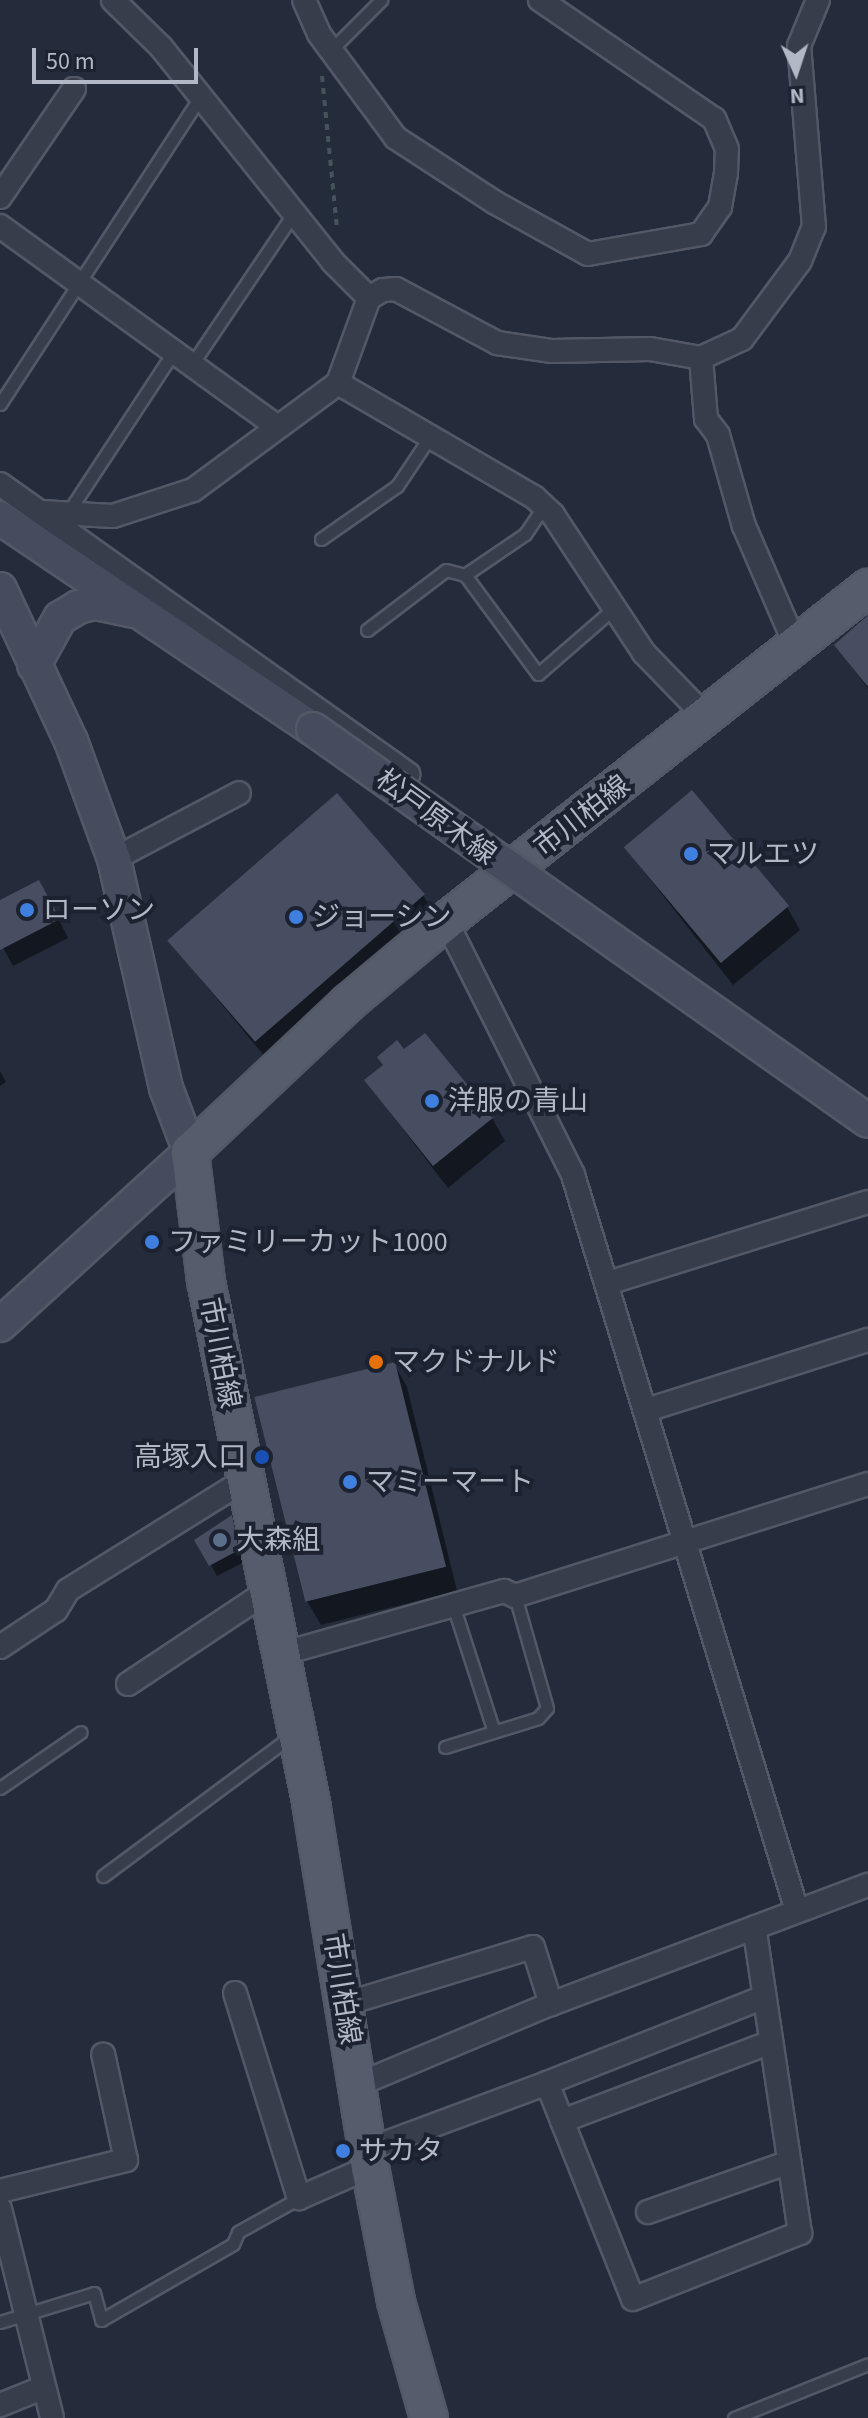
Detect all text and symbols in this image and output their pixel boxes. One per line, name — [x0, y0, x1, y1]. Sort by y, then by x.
scale bar — [36, 32, 202, 82]
north arrow — [756, 32, 836, 112]
text: 50 m — [46, 44, 95, 79]
text: N — [789, 80, 805, 112]
street label: 松戸原木線 — [369, 762, 503, 872]
street label: 市川柏線 — [528, 768, 636, 864]
place label: マルエツ — [707, 837, 819, 871]
marker: マルエツ — [682, 845, 700, 863]
place label: ローソン — [43, 893, 155, 927]
place label: ジョーシン — [312, 900, 452, 934]
marker: ローソン — [18, 901, 36, 919]
marker: ジョーシン — [287, 908, 305, 926]
place label: 洋服の青山 — [448, 1084, 588, 1118]
marker: 洋服の青山 — [423, 1092, 441, 1110]
place label: ファミリーカット1000 — [168, 1225, 448, 1259]
marker: ファミリーカット1000 — [143, 1233, 161, 1251]
street label: 市川柏線 — [193, 1295, 247, 1411]
place label: マクドナルド — [392, 1345, 560, 1379]
marker: マクドナルド — [367, 1353, 385, 1371]
place label: 高塚入口 — [134, 1440, 246, 1474]
marker: 高塚入口 — [253, 1448, 271, 1466]
place label: マミーマート — [366, 1465, 534, 1499]
marker: マミーマート — [341, 1473, 359, 1491]
place label: 大森組 — [236, 1523, 320, 1557]
marker: 大森組 — [211, 1531, 229, 1549]
street label: 市川柏線 — [317, 1931, 367, 2047]
place label: サカタ — [359, 2134, 443, 2168]
marker: サカタ — [334, 2142, 352, 2160]

